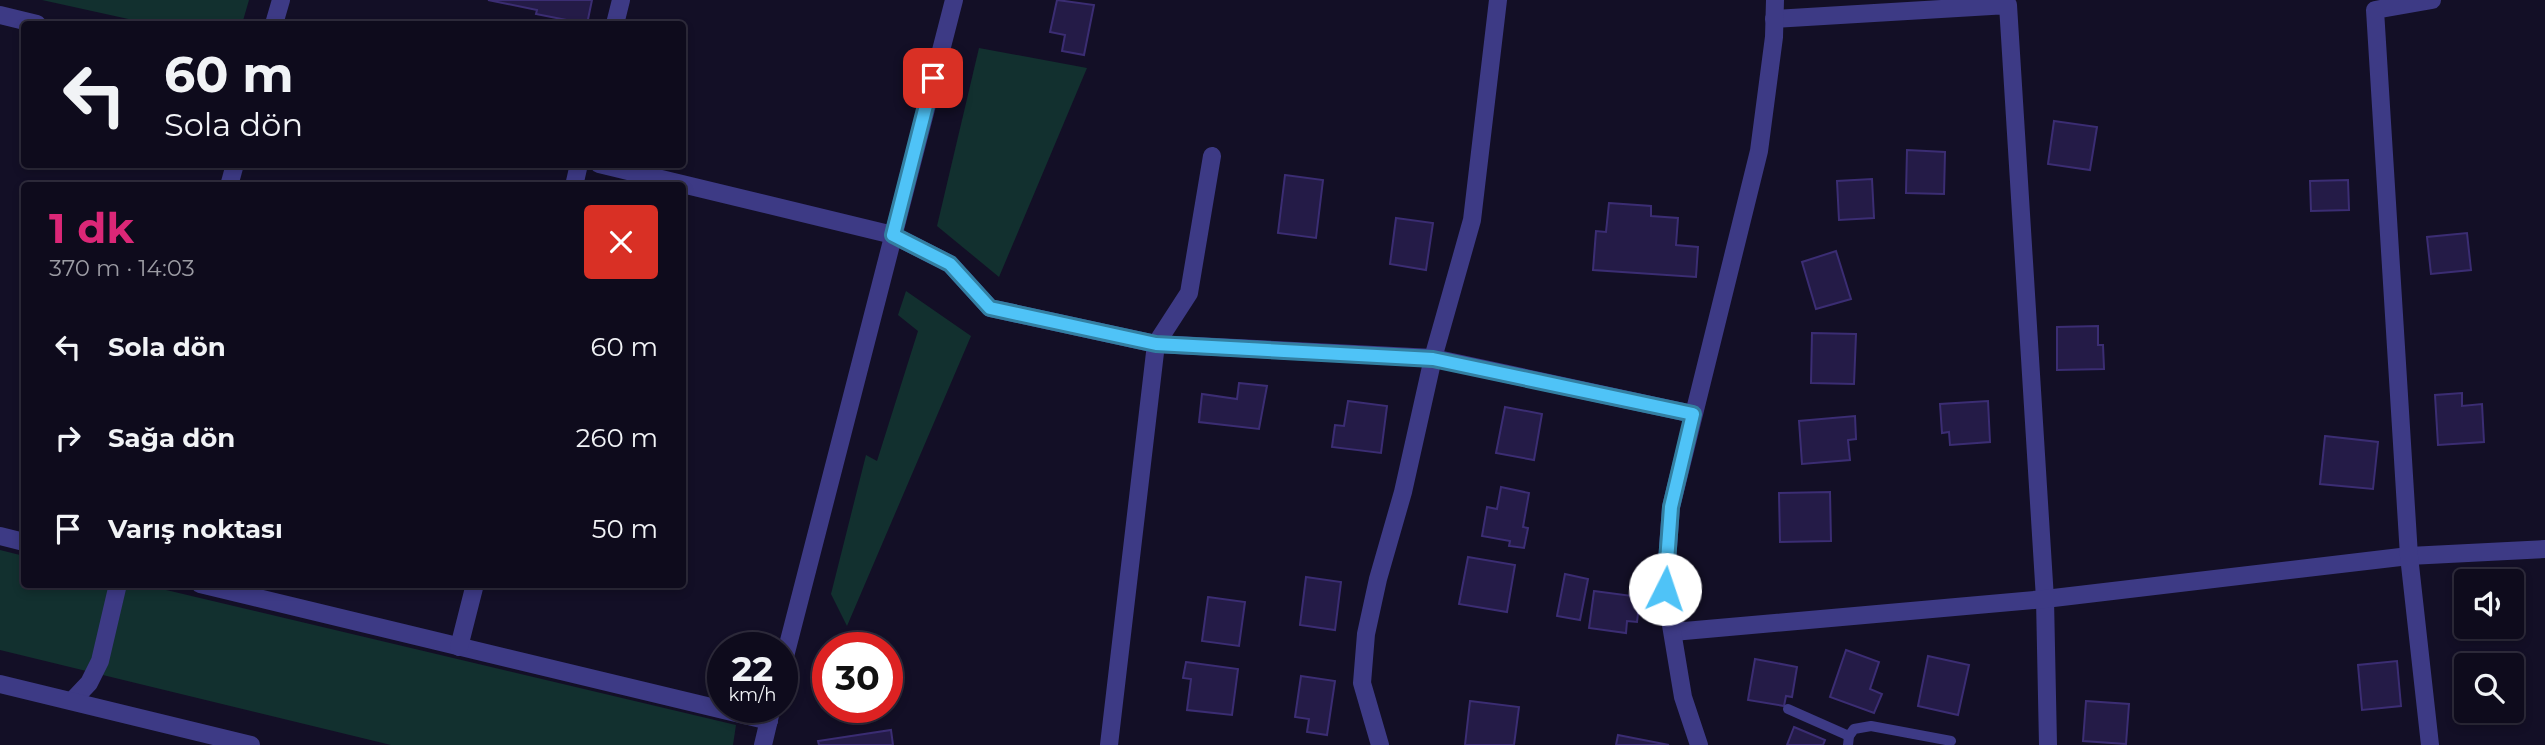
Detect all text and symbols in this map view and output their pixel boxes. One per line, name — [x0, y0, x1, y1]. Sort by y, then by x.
text: 60 m — [164, 45, 294, 104]
pin — [903, 48, 963, 108]
icon: left — [49, 49, 140, 140]
icon: arrive — [914, 59, 952, 97]
text: Sola dön — [164, 105, 303, 144]
text: 1 dk — [49, 202, 134, 254]
button: close — [584, 205, 658, 279]
text: 370 m · 14:03 — [49, 254, 195, 282]
icon: left — [49, 328, 87, 366]
text: Sola dön — [108, 331, 226, 363]
text: 60 m — [591, 331, 658, 363]
icon: right — [49, 419, 87, 457]
text: Sağa dön — [108, 422, 235, 454]
text: 260 m — [576, 422, 658, 454]
icon: arrive — [49, 510, 87, 548]
text: Varış noktası — [108, 513, 283, 545]
text: 50 m — [592, 513, 658, 545]
position arrow — [1628, 552, 1702, 626]
map controls — [2454, 569, 2524, 723]
button: sound — [2454, 569, 2524, 639]
speed limit sign: 30 — [812, 632, 903, 723]
text: 22 — [732, 647, 773, 690]
button: search — [2454, 653, 2524, 723]
text: km/h — [728, 684, 777, 706]

